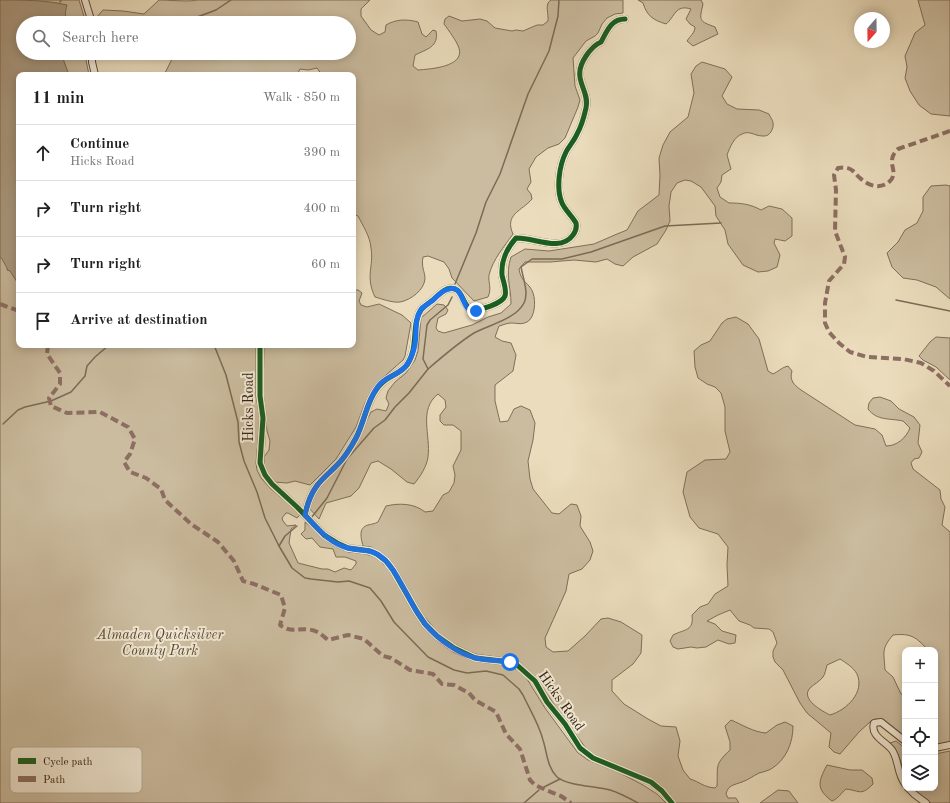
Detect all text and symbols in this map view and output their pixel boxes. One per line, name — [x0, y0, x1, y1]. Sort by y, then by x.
north arrow — [854, 12, 890, 48]
search box — [16, 16, 356, 60]
icon: search — [30, 27, 52, 49]
text: Search here — [62, 31, 139, 46]
text: 11 min — [32, 90, 85, 107]
text: Walk · 850 m — [263, 91, 340, 104]
text: Continue — [70, 137, 129, 152]
icon: ahead — [32, 142, 54, 164]
text: 390 m — [303, 146, 340, 159]
text: Hicks Road — [70, 155, 134, 168]
icon: right — [32, 198, 54, 220]
text: Turn right — [70, 201, 141, 216]
text: 400 m — [303, 202, 340, 215]
icon: right — [32, 254, 54, 276]
text: Turn right — [70, 257, 141, 272]
text: 60 m — [311, 258, 340, 271]
route end — [467, 302, 485, 320]
icon: arrive — [32, 310, 54, 332]
text: Arrive at destination — [70, 313, 208, 328]
street label: Hicks Road — [242, 372, 256, 442]
park label: Almaden Quicksilver County Park — [96, 628, 224, 659]
map controls — [902, 647, 938, 791]
button: + — [902, 647, 938, 683]
route start — [501, 653, 519, 671]
street label: Hicks Road — [535, 669, 587, 733]
button: − — [902, 683, 938, 719]
button: locate — [902, 719, 938, 755]
legend — [10, 747, 142, 793]
button: layers — [902, 755, 938, 791]
text: Cycle path — [43, 757, 93, 768]
text: Path — [43, 775, 65, 786]

